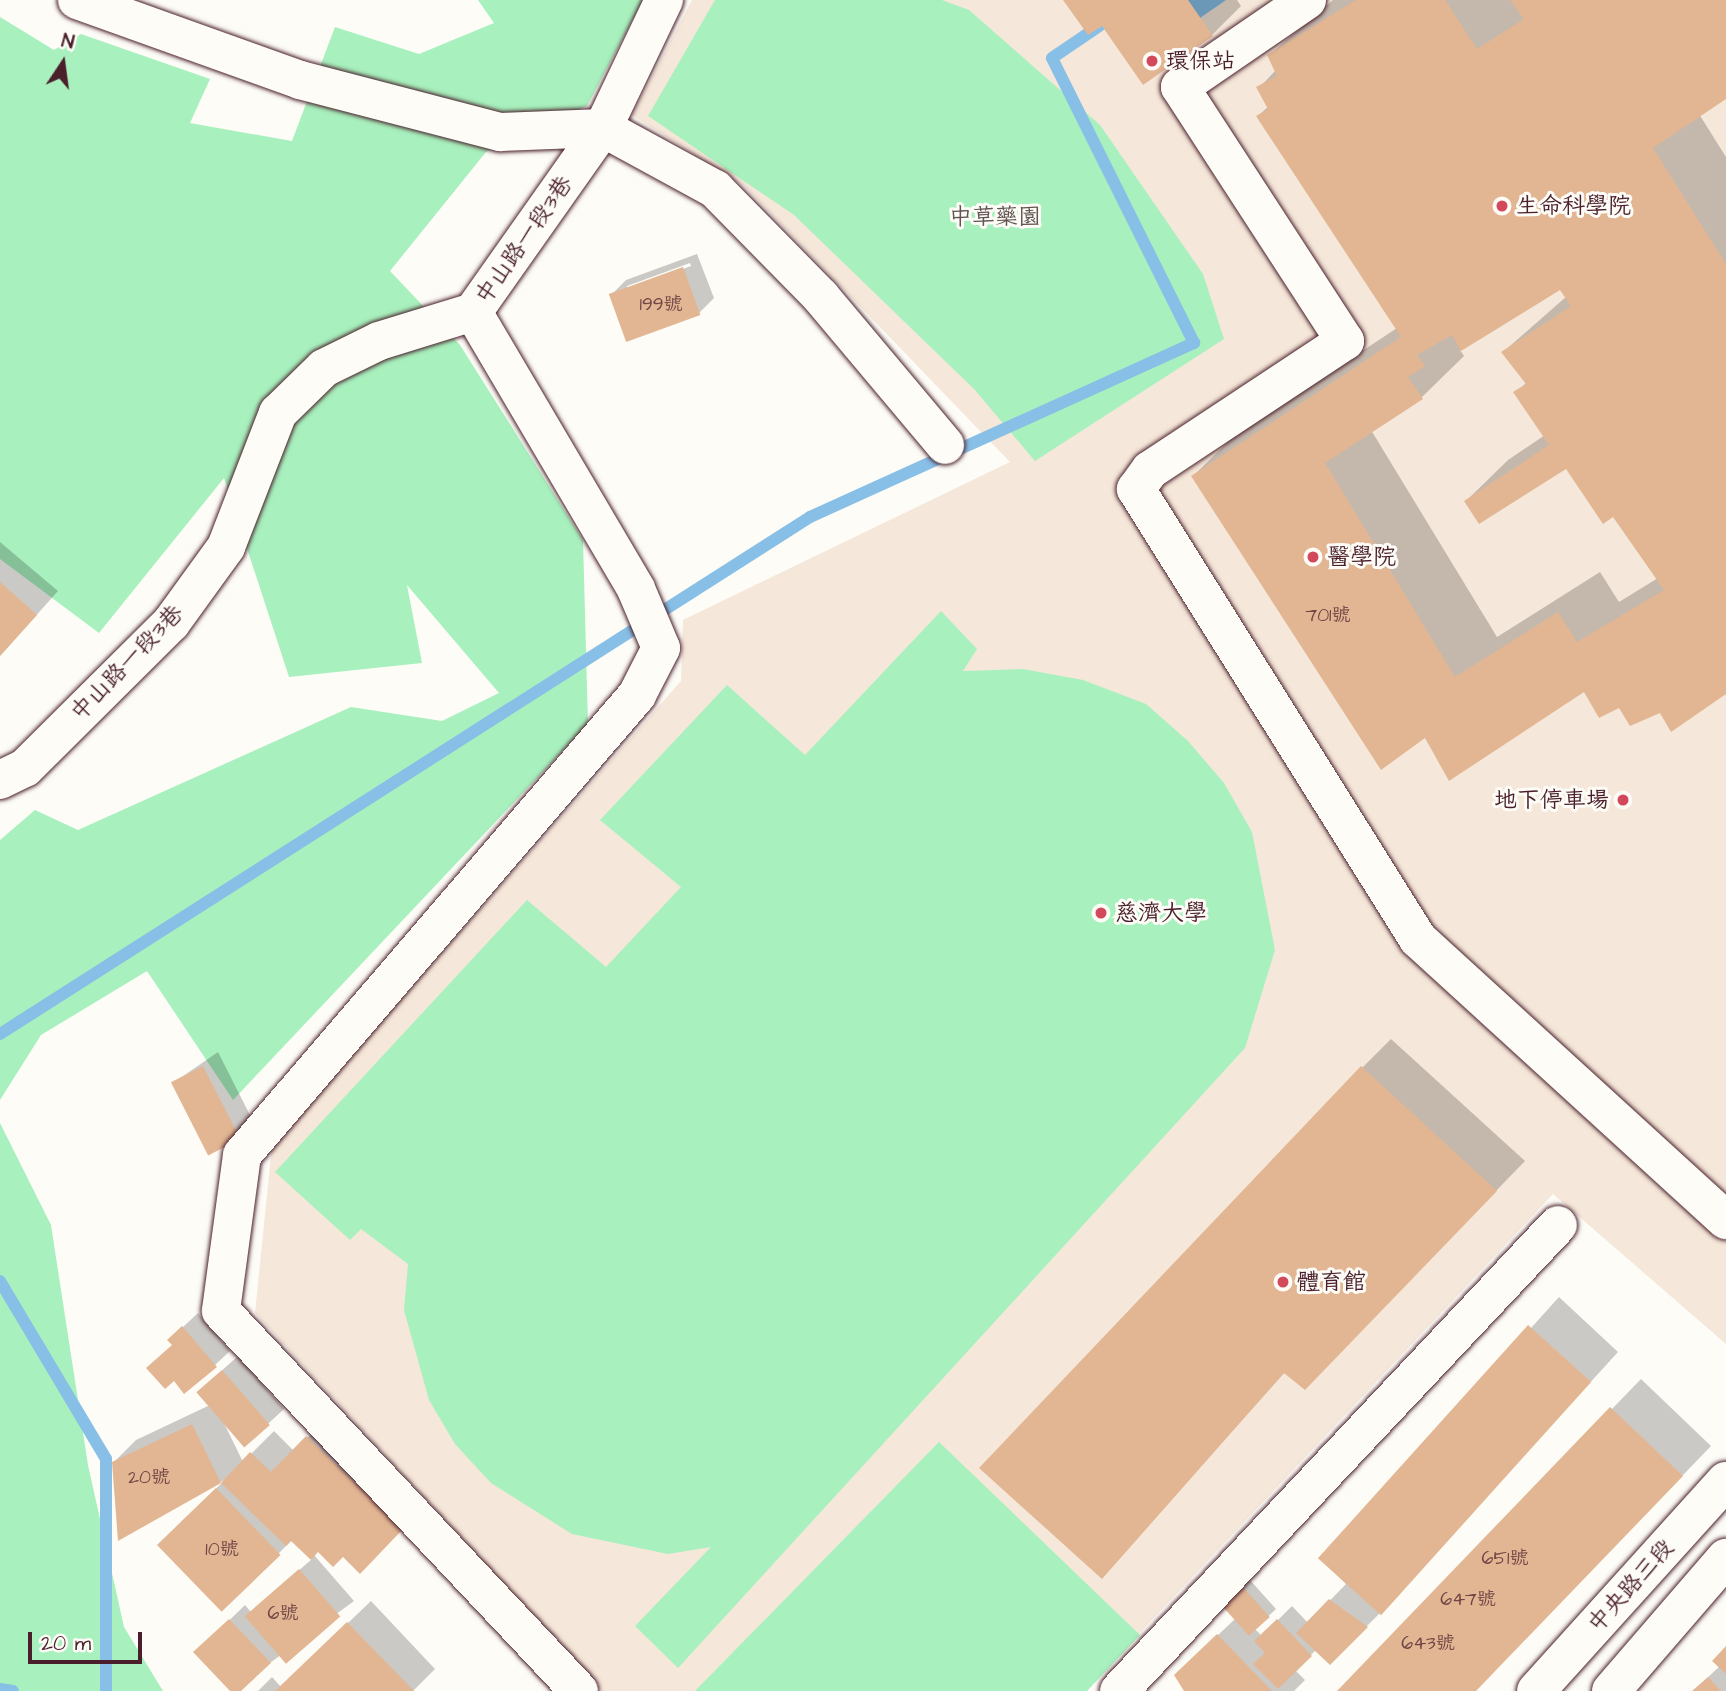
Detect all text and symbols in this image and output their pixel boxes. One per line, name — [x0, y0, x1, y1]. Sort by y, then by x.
north arrow — [28, 28, 98, 98]
text: N — [59, 28, 77, 57]
place label: 環保站 — [1166, 47, 1235, 75]
marker: 環保站 — [1144, 53, 1160, 69]
street label: 中山路一段3巷 — [470, 171, 578, 309]
place label: 生命科學院 — [1516, 192, 1631, 220]
marker: 生命科學院 — [1494, 198, 1510, 214]
park label: 中草藥園 — [949, 203, 1041, 231]
house number: 199號 — [639, 294, 683, 316]
place label: 醫學院 — [1327, 543, 1396, 571]
marker: 醫學院 — [1305, 549, 1321, 565]
street label: 中山路一段3巷 — [65, 600, 189, 726]
house number: 701號 — [1305, 605, 1351, 627]
place label: 地下停車場 — [1494, 786, 1609, 814]
marker: 地下停車場 — [1615, 792, 1631, 808]
place label: 慈濟大學 — [1115, 899, 1207, 927]
marker: 慈濟大學 — [1093, 905, 1109, 921]
place label: 體育館 — [1297, 1268, 1366, 1296]
marker: 體育館 — [1275, 1274, 1291, 1290]
house number: 20號 — [128, 1467, 170, 1489]
street label: 中央路三段 — [1582, 1534, 1680, 1638]
house number: 10號 — [205, 1539, 239, 1561]
house number: 651號 — [1482, 1548, 1528, 1570]
house number: 647號 — [1440, 1589, 1496, 1611]
house number: 6號 — [268, 1603, 298, 1625]
scale bar — [32, 1618, 145, 1662]
text: 20 m — [41, 1629, 91, 1658]
house number: 643號 — [1401, 1633, 1455, 1655]

